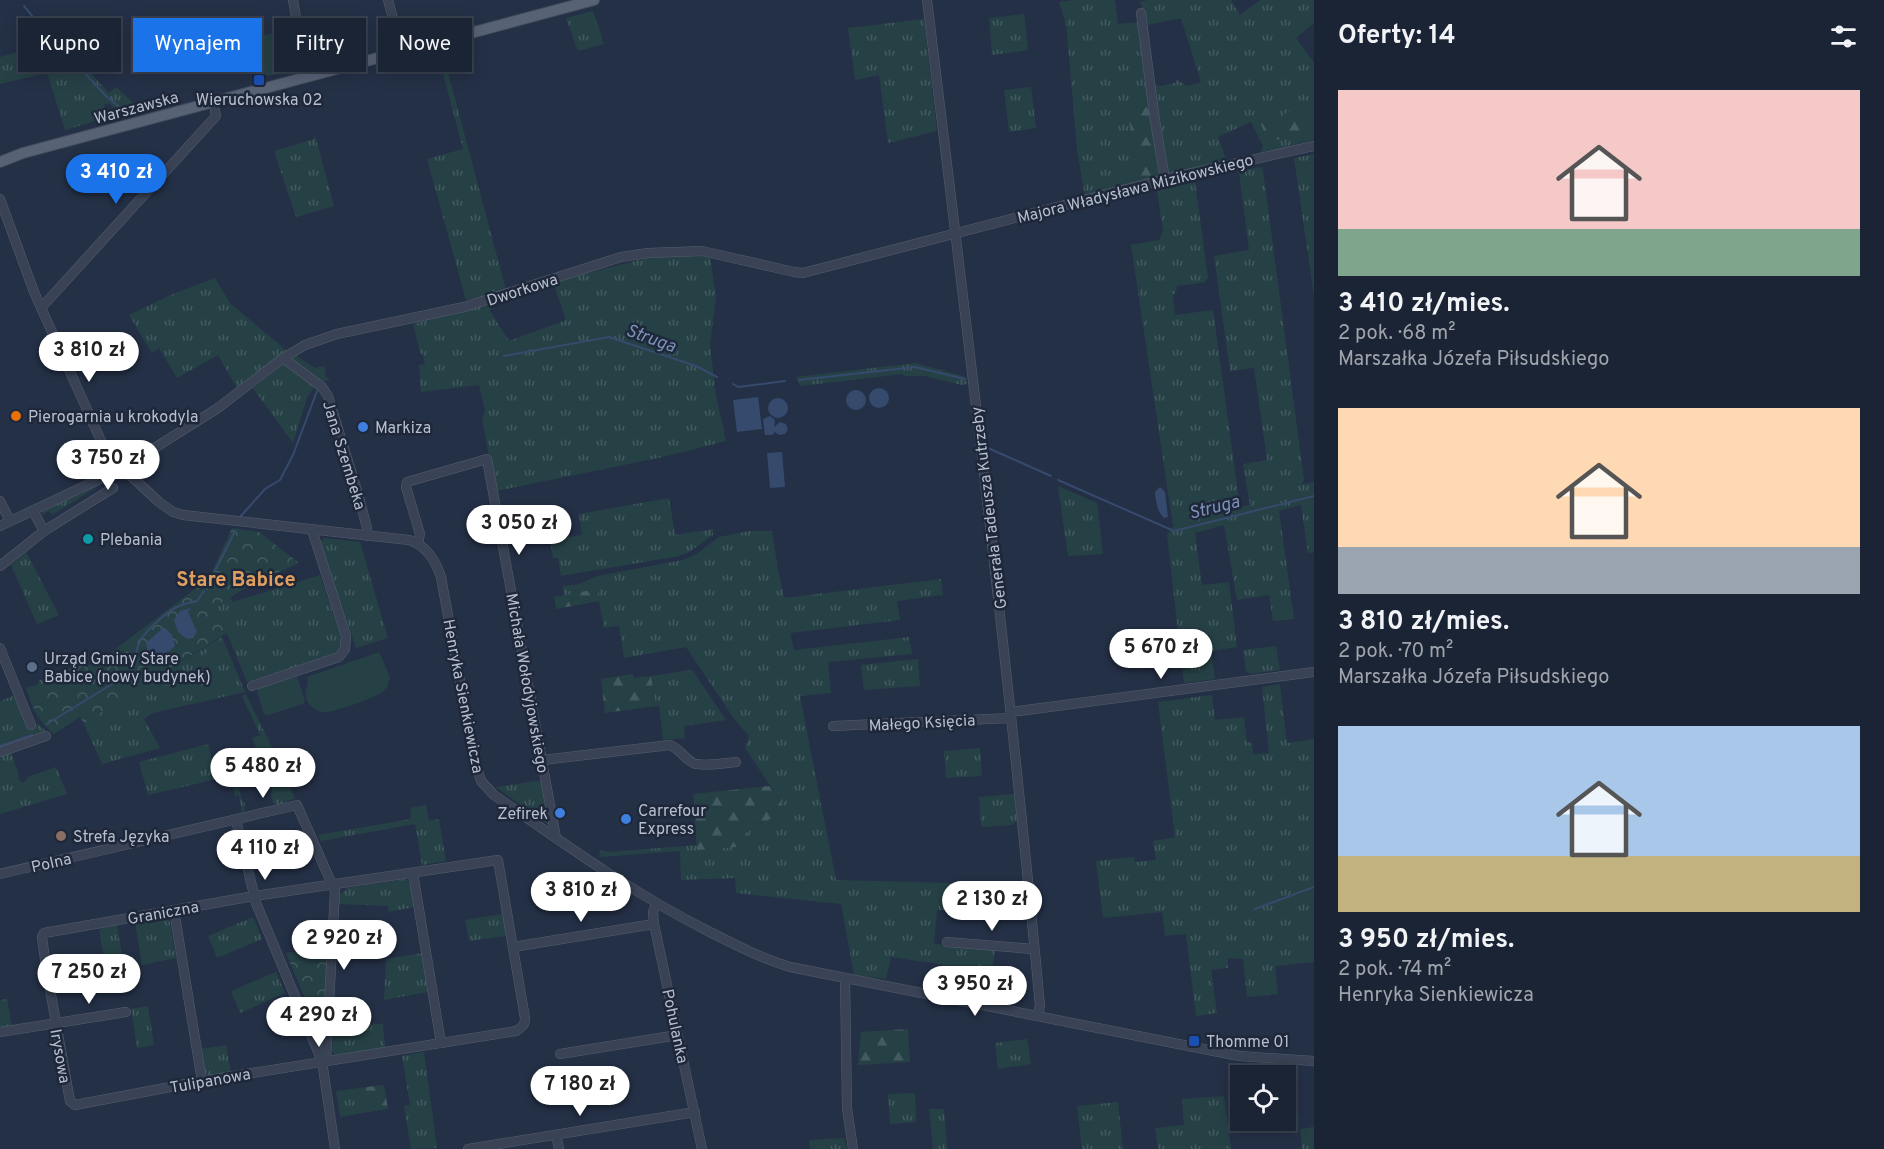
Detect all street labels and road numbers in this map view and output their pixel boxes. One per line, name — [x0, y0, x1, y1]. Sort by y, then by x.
street label: Warszawska — [92, 88, 181, 130]
street label: Majora Władysława Mizikowskiego — [1015, 151, 1256, 229]
street label: Dworkowa — [485, 270, 561, 312]
street label: Jana Szembeka — [317, 399, 369, 512]
street label: Generała Tadeusza Kutrzeby — [968, 405, 1012, 610]
street label: Michała Wołodyjowskiego — [500, 592, 552, 775]
street label: Henryka Sienkiewicza — [437, 618, 487, 775]
street label: Małego Księcia — [868, 711, 976, 737]
street label: Polna — [29, 850, 74, 878]
street label: Graniczna — [126, 898, 201, 930]
street label: Pohulanka — [656, 987, 692, 1065]
street label: Irysowa — [44, 1028, 74, 1085]
street label: Tulipanowa — [168, 1065, 252, 1099]

